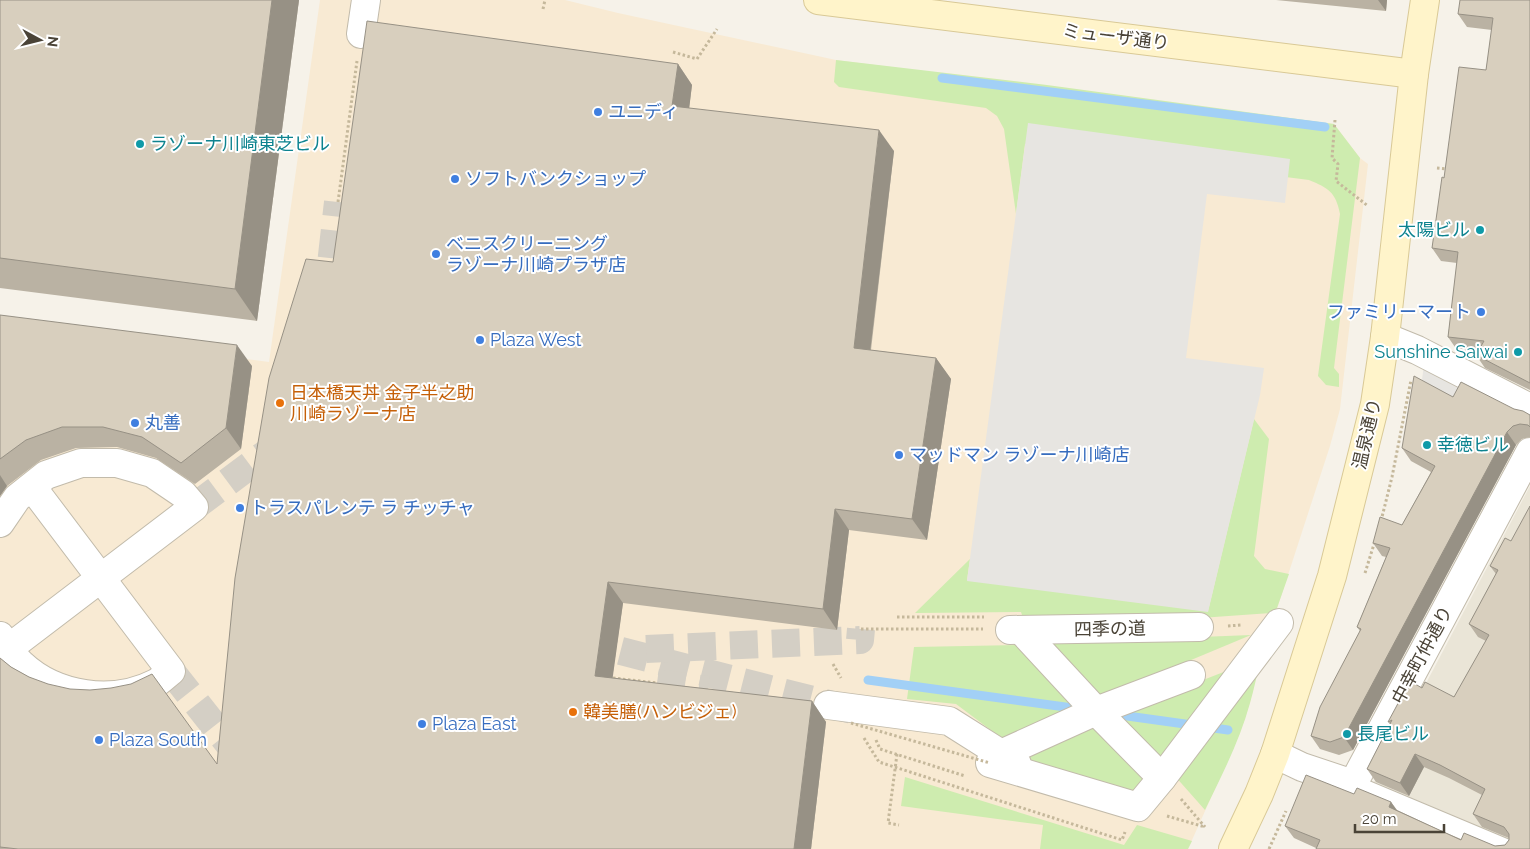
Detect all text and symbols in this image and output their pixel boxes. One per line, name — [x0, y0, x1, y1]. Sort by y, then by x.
north arrow — [15, 15, 65, 65]
street label: ミューザ通り — [1061, 20, 1171, 53]
text: N — [44, 35, 61, 48]
place label: ユニディ — [608, 101, 679, 122]
marker: ユニディ — [592, 106, 604, 118]
place label: ラゾーナ川崎東芝ビル — [150, 133, 330, 154]
marker: ラゾーナ川崎東芝ビル — [134, 138, 146, 150]
place label: ソフトバンクショップ — [465, 168, 646, 189]
marker: ソフトバンクショップ — [449, 173, 461, 185]
place label: 太陽ビル — [1398, 219, 1470, 240]
marker: 太陽ビル — [1474, 224, 1486, 236]
place label: ベニスクリーニング ラゾーナ川崎プラザ店 — [446, 233, 626, 275]
marker: ベニスクリーニング ラゾーナ川崎プラザ店 — [430, 248, 442, 260]
place label: ファミリーマート — [1327, 301, 1471, 322]
marker: ファミリーマート — [1475, 306, 1487, 318]
place label: Plaza West — [490, 329, 581, 350]
marker: Plaza West — [474, 334, 486, 346]
place label: Sunshine Saiwai — [1374, 341, 1508, 362]
marker: Sunshine Saiwai — [1512, 346, 1524, 358]
place label: 日本橋天丼 金子半之助 川崎ラゾーナ店 — [290, 382, 475, 424]
street label: 温泉通り — [1348, 396, 1385, 471]
marker: 日本橋天丼 金子半之助 川崎ラゾーナ店 — [274, 397, 286, 409]
place label: 丸善 — [145, 412, 181, 433]
marker: 丸善 — [129, 417, 141, 429]
place label: 幸徳ビル — [1437, 434, 1509, 455]
marker: 幸徳ビル — [1421, 439, 1433, 451]
place label: マッドマン ラゾーナ川崎店 — [909, 444, 1130, 465]
marker: マッドマン ラゾーナ川崎店 — [893, 449, 905, 461]
place label: トラスパレンテ ラ チッチャ — [250, 497, 475, 518]
marker: トラスパレンテ ラ チッチャ — [234, 502, 246, 514]
street label: 中幸町仲通り — [1387, 602, 1456, 707]
street label: 四季の道 — [1074, 617, 1146, 640]
place label: 韓美膳(ハンビジェ) — [583, 701, 737, 722]
marker: 韓美膳(ハンビジェ) — [567, 706, 579, 718]
place label: Plaza East — [432, 713, 517, 734]
marker: Plaza East — [416, 718, 428, 730]
place label: 長尾ビル — [1357, 723, 1429, 744]
marker: 長尾ビル — [1341, 728, 1353, 740]
place label: Plaza South — [109, 729, 207, 750]
marker: Plaza South — [93, 734, 105, 746]
scale bar — [1355, 802, 1444, 834]
text: 20 m — [1362, 810, 1397, 828]

